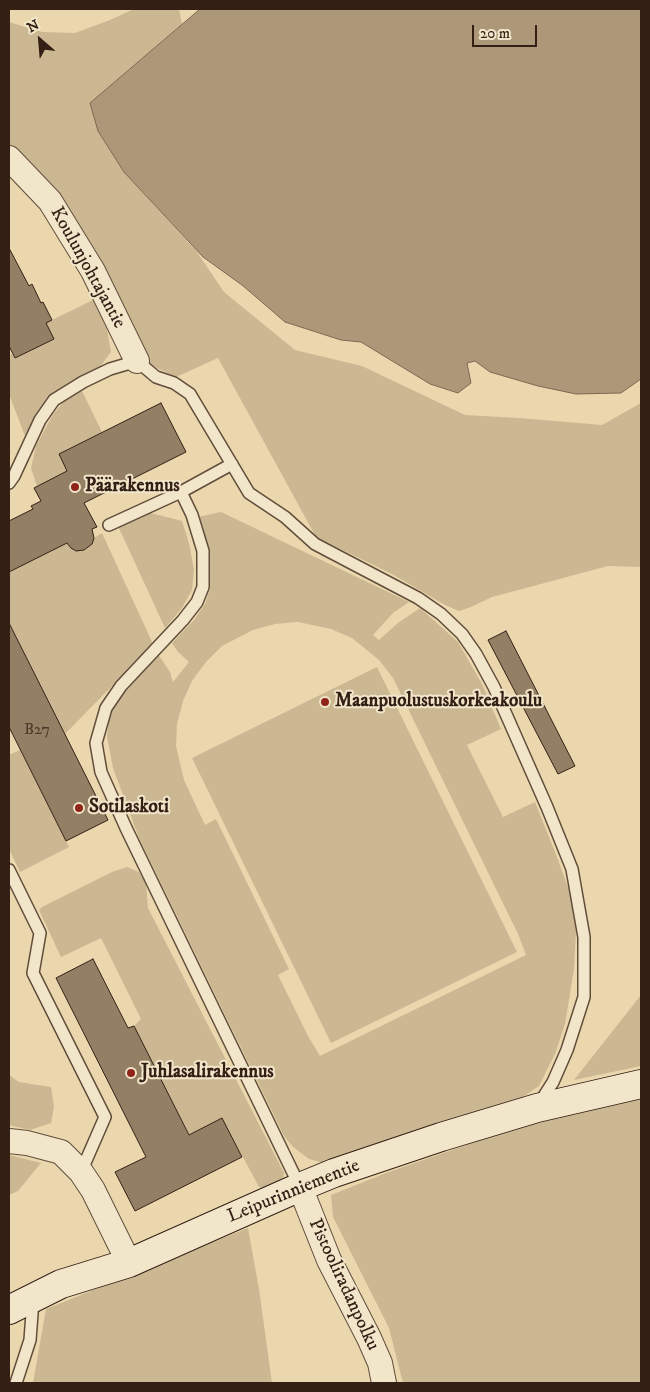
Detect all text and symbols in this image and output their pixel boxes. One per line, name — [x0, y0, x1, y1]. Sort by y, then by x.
north arrow — [15, 15, 65, 65]
scale bar — [475, 15, 540, 47]
text: N — [24, 16, 42, 37]
text: 20 m — [480, 24, 510, 43]
street label: Koulunjohtajantie — [44, 203, 130, 333]
place label: Päärakennus — [85, 476, 180, 498]
marker: Päärakennus — [69, 481, 81, 493]
place label: Maanpuolustuskorkeakoulu — [335, 691, 542, 713]
marker: Maanpuolustuskorkeakoulu — [319, 696, 331, 708]
house number: B27 — [24, 721, 50, 741]
place label: Sotilaskoti — [89, 797, 169, 819]
marker: Sotilaskoti — [73, 802, 85, 814]
place label: Juhlasalirakennus — [141, 1062, 274, 1084]
marker: Juhlasalirakennus — [125, 1067, 137, 1079]
street label: Leipurinniementie — [225, 1155, 363, 1229]
street label: Pistooliradanpolku — [302, 1215, 384, 1355]

